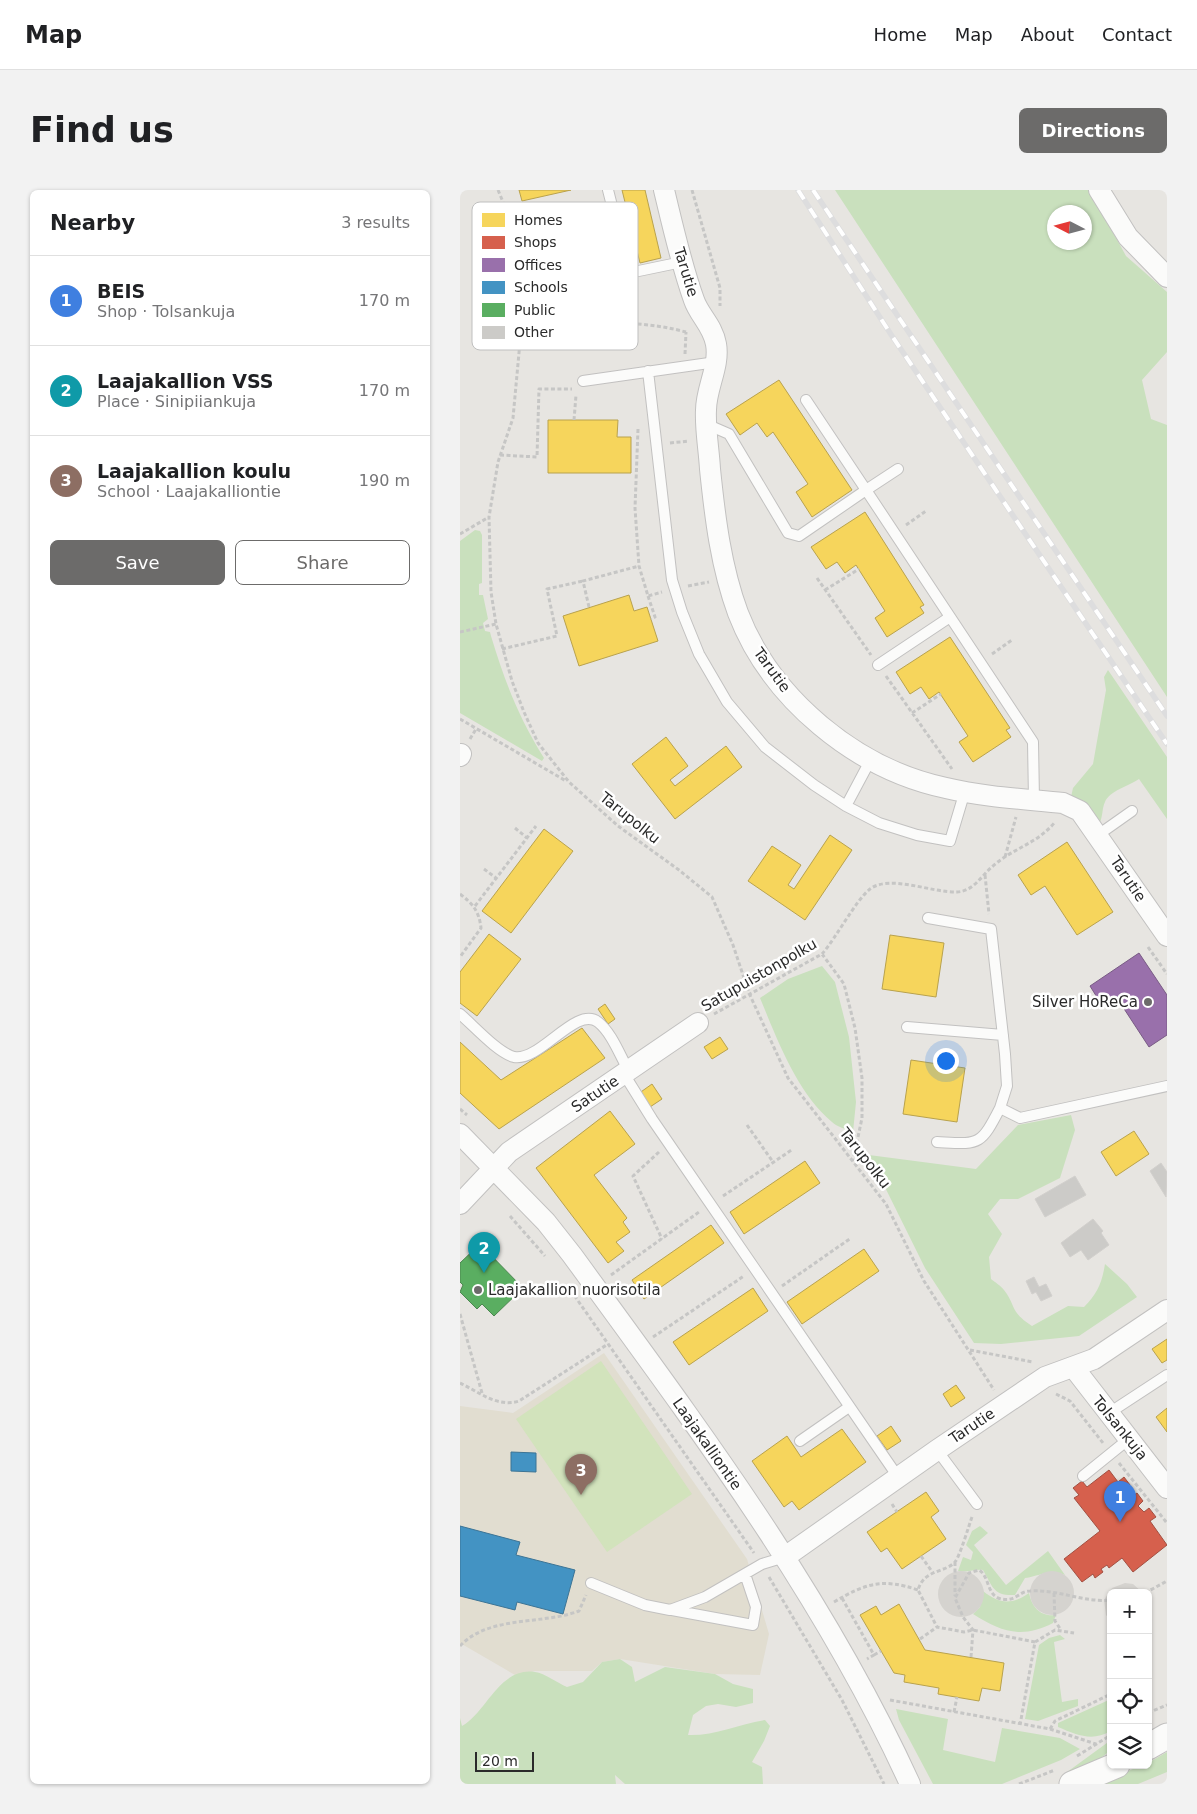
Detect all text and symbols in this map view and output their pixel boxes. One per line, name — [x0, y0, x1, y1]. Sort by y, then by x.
text: Map — [25, 21, 82, 49]
text: Home — [874, 24, 927, 45]
text: Map — [955, 24, 993, 45]
text: About — [1021, 24, 1074, 45]
text: Contact — [1102, 24, 1172, 45]
button: Directions — [1019, 108, 1167, 153]
text: Find us — [30, 110, 174, 150]
legend — [472, 202, 638, 350]
north arrow — [1047, 205, 1092, 250]
text: Nearby — [50, 211, 135, 235]
text: Homes — [514, 212, 563, 228]
text: 3 results — [341, 213, 410, 232]
text: Shops — [514, 234, 557, 250]
street label: Tarutie — [670, 244, 702, 299]
text: Offices — [514, 257, 562, 273]
text: Schools — [514, 279, 568, 295]
text: BEIS — [97, 280, 145, 302]
text: 1 — [60, 291, 72, 310]
text: 170 m — [359, 291, 410, 310]
text: Shop · Tolsankuja — [97, 302, 235, 321]
text: Public — [514, 302, 555, 318]
text: Other — [514, 324, 554, 340]
text: Laajakallion VSS — [97, 370, 274, 392]
text: 2 — [60, 381, 72, 400]
text: 170 m — [359, 381, 410, 400]
text: Place · Sinipiiankuja — [97, 392, 256, 411]
text: Laajakallion koulu — [97, 460, 291, 482]
text: 3 — [60, 471, 72, 490]
text: 190 m — [359, 471, 410, 490]
text: School · Laajakalliontie — [97, 482, 281, 501]
button: Save — [50, 540, 225, 585]
button: Share — [235, 540, 410, 585]
street label: Tarutie — [749, 643, 794, 696]
street label: Tarupolku — [596, 788, 664, 848]
street label: Tarutie — [1106, 852, 1150, 905]
street label: Satupuistonpolku — [698, 935, 820, 1015]
place label: Silver HoReCa — [1032, 993, 1138, 1011]
marker: Silver HoReCa — [1142, 996, 1154, 1008]
your location — [933, 1048, 959, 1074]
street label: Satutie — [568, 1072, 622, 1116]
street label: Tarupolku — [835, 1123, 894, 1192]
pin: 2 — [468, 1232, 500, 1273]
place label: Laajakallion nuorisotila — [488, 1281, 661, 1299]
marker: Laajakallion nuorisotila — [472, 1284, 484, 1296]
street label: Tolsankuja — [1088, 1391, 1151, 1464]
street label: Laajakalliontie — [669, 1395, 745, 1493]
street label: Tarutie — [945, 1404, 998, 1448]
pin: 3 — [565, 1454, 597, 1495]
pin: 1 — [1104, 1481, 1136, 1522]
map controls — [1107, 1589, 1152, 1769]
button: + — [1107, 1589, 1152, 1634]
button: − — [1107, 1634, 1152, 1679]
button: locate — [1107, 1679, 1152, 1724]
button: layers — [1107, 1724, 1152, 1769]
scale bar — [475, 1749, 534, 1772]
text: 20 m — [482, 1753, 518, 1769]

